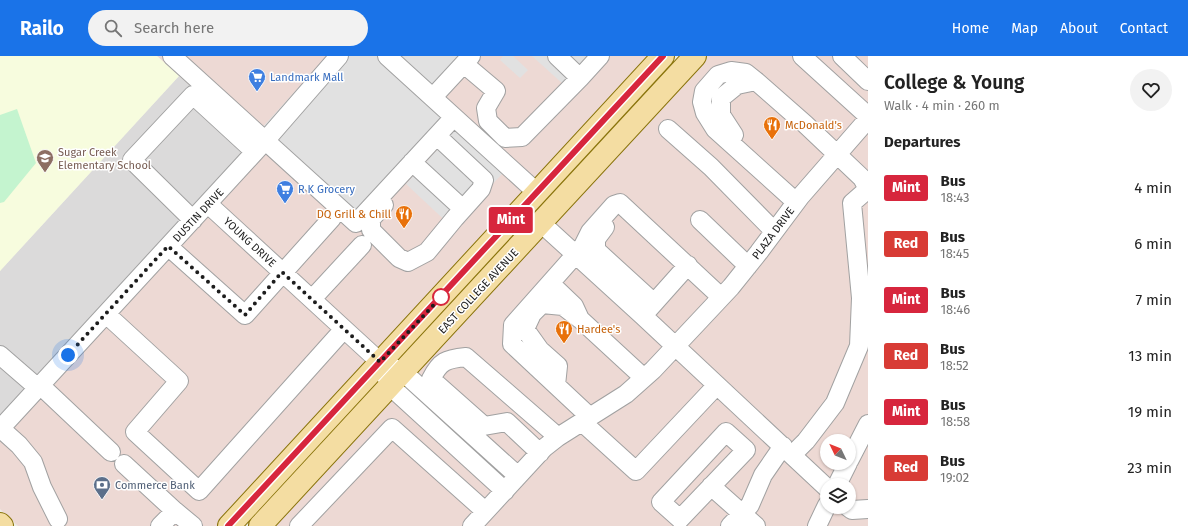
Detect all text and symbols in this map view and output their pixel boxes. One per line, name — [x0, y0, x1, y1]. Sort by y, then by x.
search box — [88, 10, 368, 46]
text: Railo — [20, 17, 64, 40]
icon: search — [102, 17, 124, 39]
text: Search here — [134, 19, 214, 37]
text: Home — [952, 20, 989, 37]
text: Map — [1011, 20, 1038, 37]
text: About — [1060, 20, 1098, 37]
text: Contact — [1120, 20, 1168, 37]
supermarket icon: Landmark Mall — [247, 67, 267, 92]
button: heart — [1130, 69, 1172, 111]
place label: Landmark Mall — [270, 71, 343, 84]
text: College & Young — [884, 71, 1024, 94]
text: Walk · 4 min · 260 m — [884, 98, 1000, 113]
restaurant icon: McDonald's — [762, 115, 782, 140]
place label: McDonald's — [785, 119, 842, 132]
text: Departures — [884, 133, 961, 151]
place label: Sugar Creek Elementary School — [58, 146, 151, 172]
school or university icon: Sugar Creek Elementary School — [35, 148, 55, 173]
text: Bus — [940, 172, 966, 190]
supermarket icon: R K Grocery — [275, 179, 295, 204]
text: Mint — [892, 179, 920, 196]
text: 4 min — [1134, 179, 1172, 197]
place label: R K Grocery — [298, 183, 356, 196]
street label: DUSTIN DRIVE — [170, 186, 227, 245]
text: 18:43 — [940, 190, 969, 205]
restaurant icon: DQ Grill & Chill — [394, 204, 414, 229]
street label: PLAZA DRIVE — [750, 204, 797, 262]
line badge: Mint — [483, 207, 539, 233]
place label: DQ Grill & Chill — [317, 208, 391, 221]
text: Mint — [497, 211, 525, 228]
street label: YOUNG DRIVE — [221, 215, 279, 270]
text: Bus — [940, 228, 965, 246]
text: Red — [894, 235, 918, 252]
text: 6 min — [1134, 235, 1172, 253]
street label: EAST COLLEGE AVENUE — [436, 246, 521, 337]
text: 18:45 — [940, 246, 969, 261]
text: Bus — [940, 284, 966, 302]
unlabelled marker — [432, 288, 450, 306]
text: Mint — [892, 291, 920, 308]
text: 7 min — [1135, 291, 1172, 309]
text: 18:46 — [940, 302, 970, 317]
restaurant icon: Hardee's — [554, 319, 574, 344]
place label: Hardee's — [577, 323, 620, 336]
text: Bus — [940, 340, 965, 358]
your location — [58, 345, 78, 365]
text: Red — [894, 347, 918, 364]
text: 13 min — [1128, 347, 1172, 365]
text: 18:52 — [940, 358, 969, 373]
text: Bus — [940, 396, 966, 414]
text: Mint — [892, 403, 920, 420]
text: 19 min — [1128, 403, 1172, 421]
text: 18:58 — [940, 414, 970, 429]
north arrow — [820, 434, 856, 470]
map controls — [820, 434, 856, 514]
text: Bus — [940, 452, 965, 470]
text: Red — [894, 459, 918, 476]
text: 23 min — [1127, 459, 1172, 477]
text: 19:02 — [940, 470, 969, 485]
bank icon: Commerce Bank — [92, 475, 112, 500]
button: layers — [820, 478, 856, 514]
place label: Commerce Bank — [115, 479, 195, 492]

